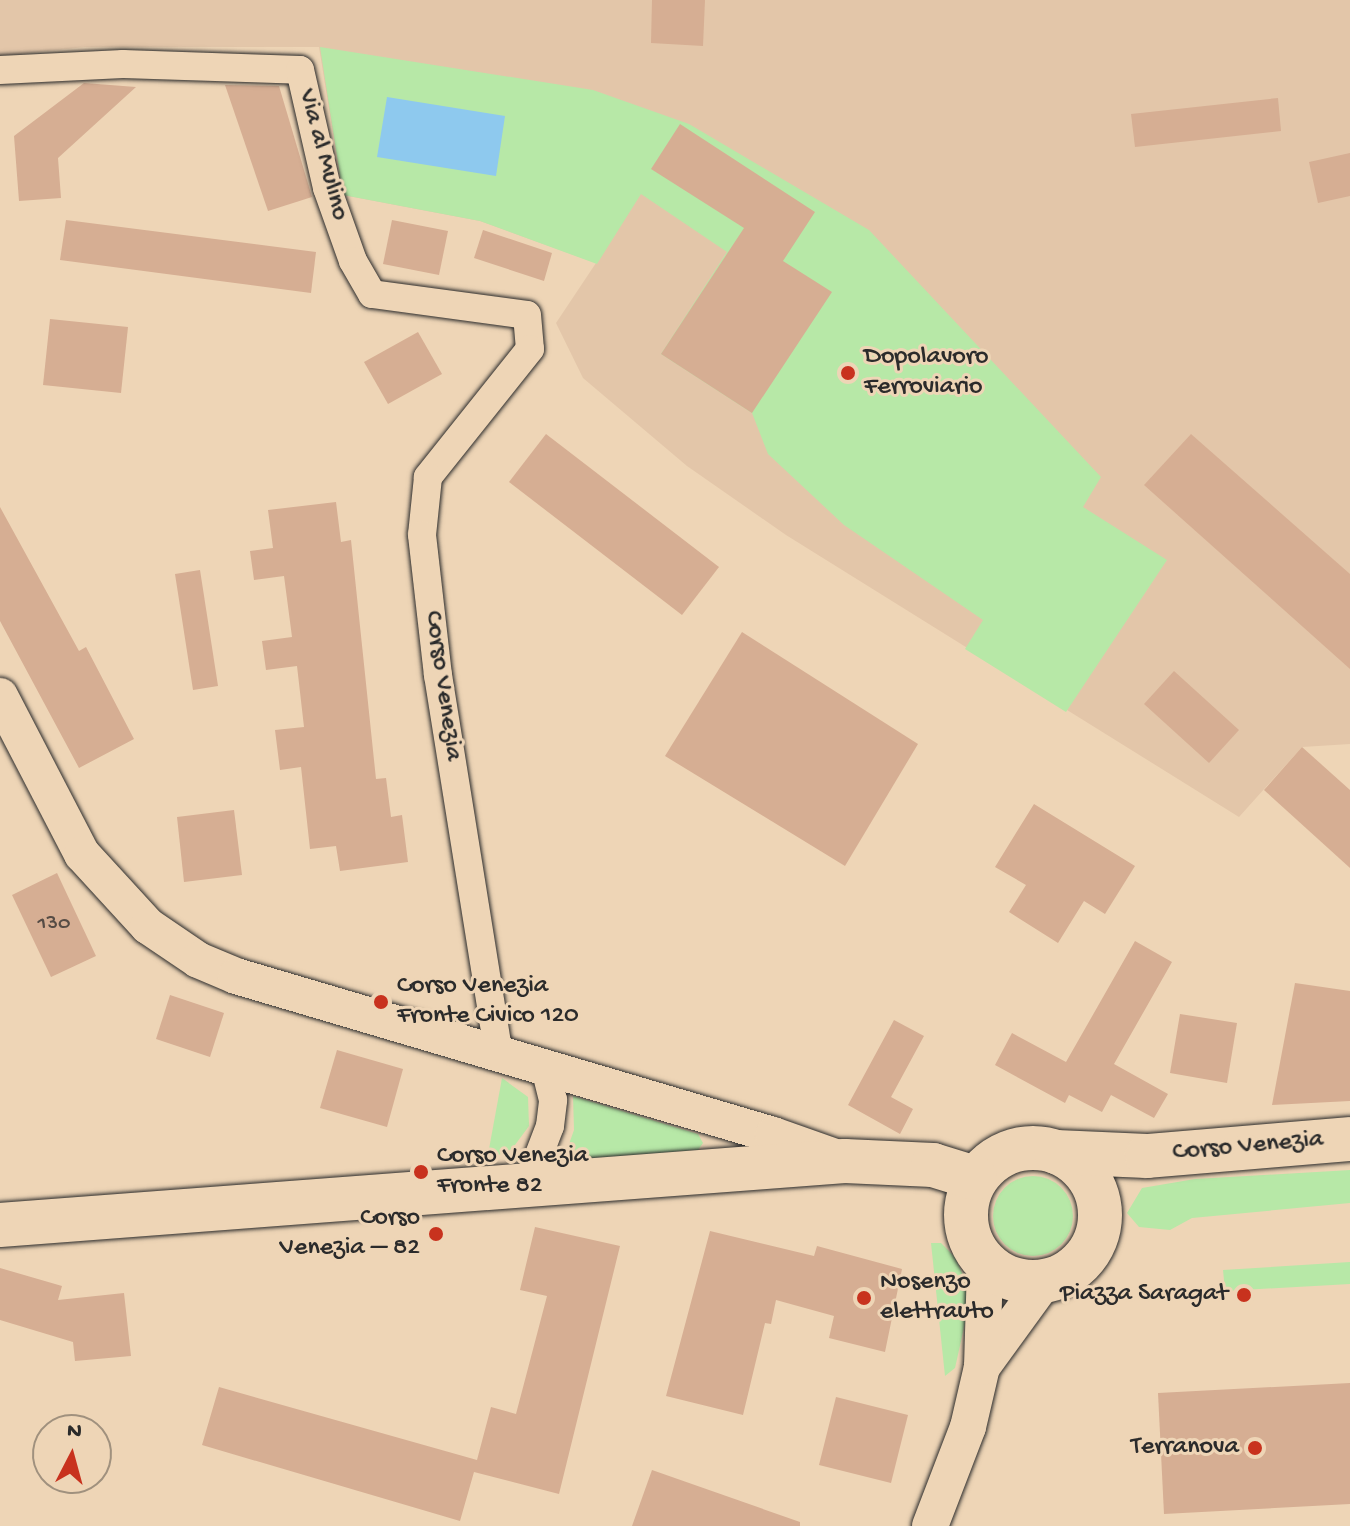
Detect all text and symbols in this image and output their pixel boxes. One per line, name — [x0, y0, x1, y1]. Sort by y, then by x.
street label: Via al Mulino — [290, 86, 354, 224]
place label: Dopolavoro Ferroviario — [864, 342, 989, 404]
marker: Dopolavoro Ferroviario — [839, 364, 857, 382]
street label: Corso Venezia — [416, 609, 468, 763]
house number: 130 — [38, 912, 70, 938]
place label: Corso Venezia Fronte Civico 120 — [397, 971, 579, 1032]
marker: Corso Venezia Fronte Civico 120 — [372, 993, 390, 1011]
street label: Corso Venezia — [1171, 1125, 1325, 1169]
place label: Corso Venezia Fronte 82 — [437, 1141, 588, 1202]
marker: Corso Venezia Fronte 82 — [412, 1163, 430, 1181]
place label: Corso Venezia – 82 — [280, 1203, 420, 1264]
marker: Corso Venezia – 82 — [427, 1225, 445, 1243]
place label: Nosenzo elettrauto — [880, 1267, 994, 1328]
place label: Piazza Saragat — [1060, 1279, 1228, 1311]
marker: Piazza Saragat — [1235, 1286, 1253, 1304]
marker: Nosenzo elettrauto — [855, 1289, 873, 1307]
north arrow — [32, 1414, 112, 1494]
text: N — [66, 1418, 83, 1446]
place label: Terranova — [1131, 1432, 1239, 1464]
marker: Terranova — [1246, 1439, 1264, 1457]

